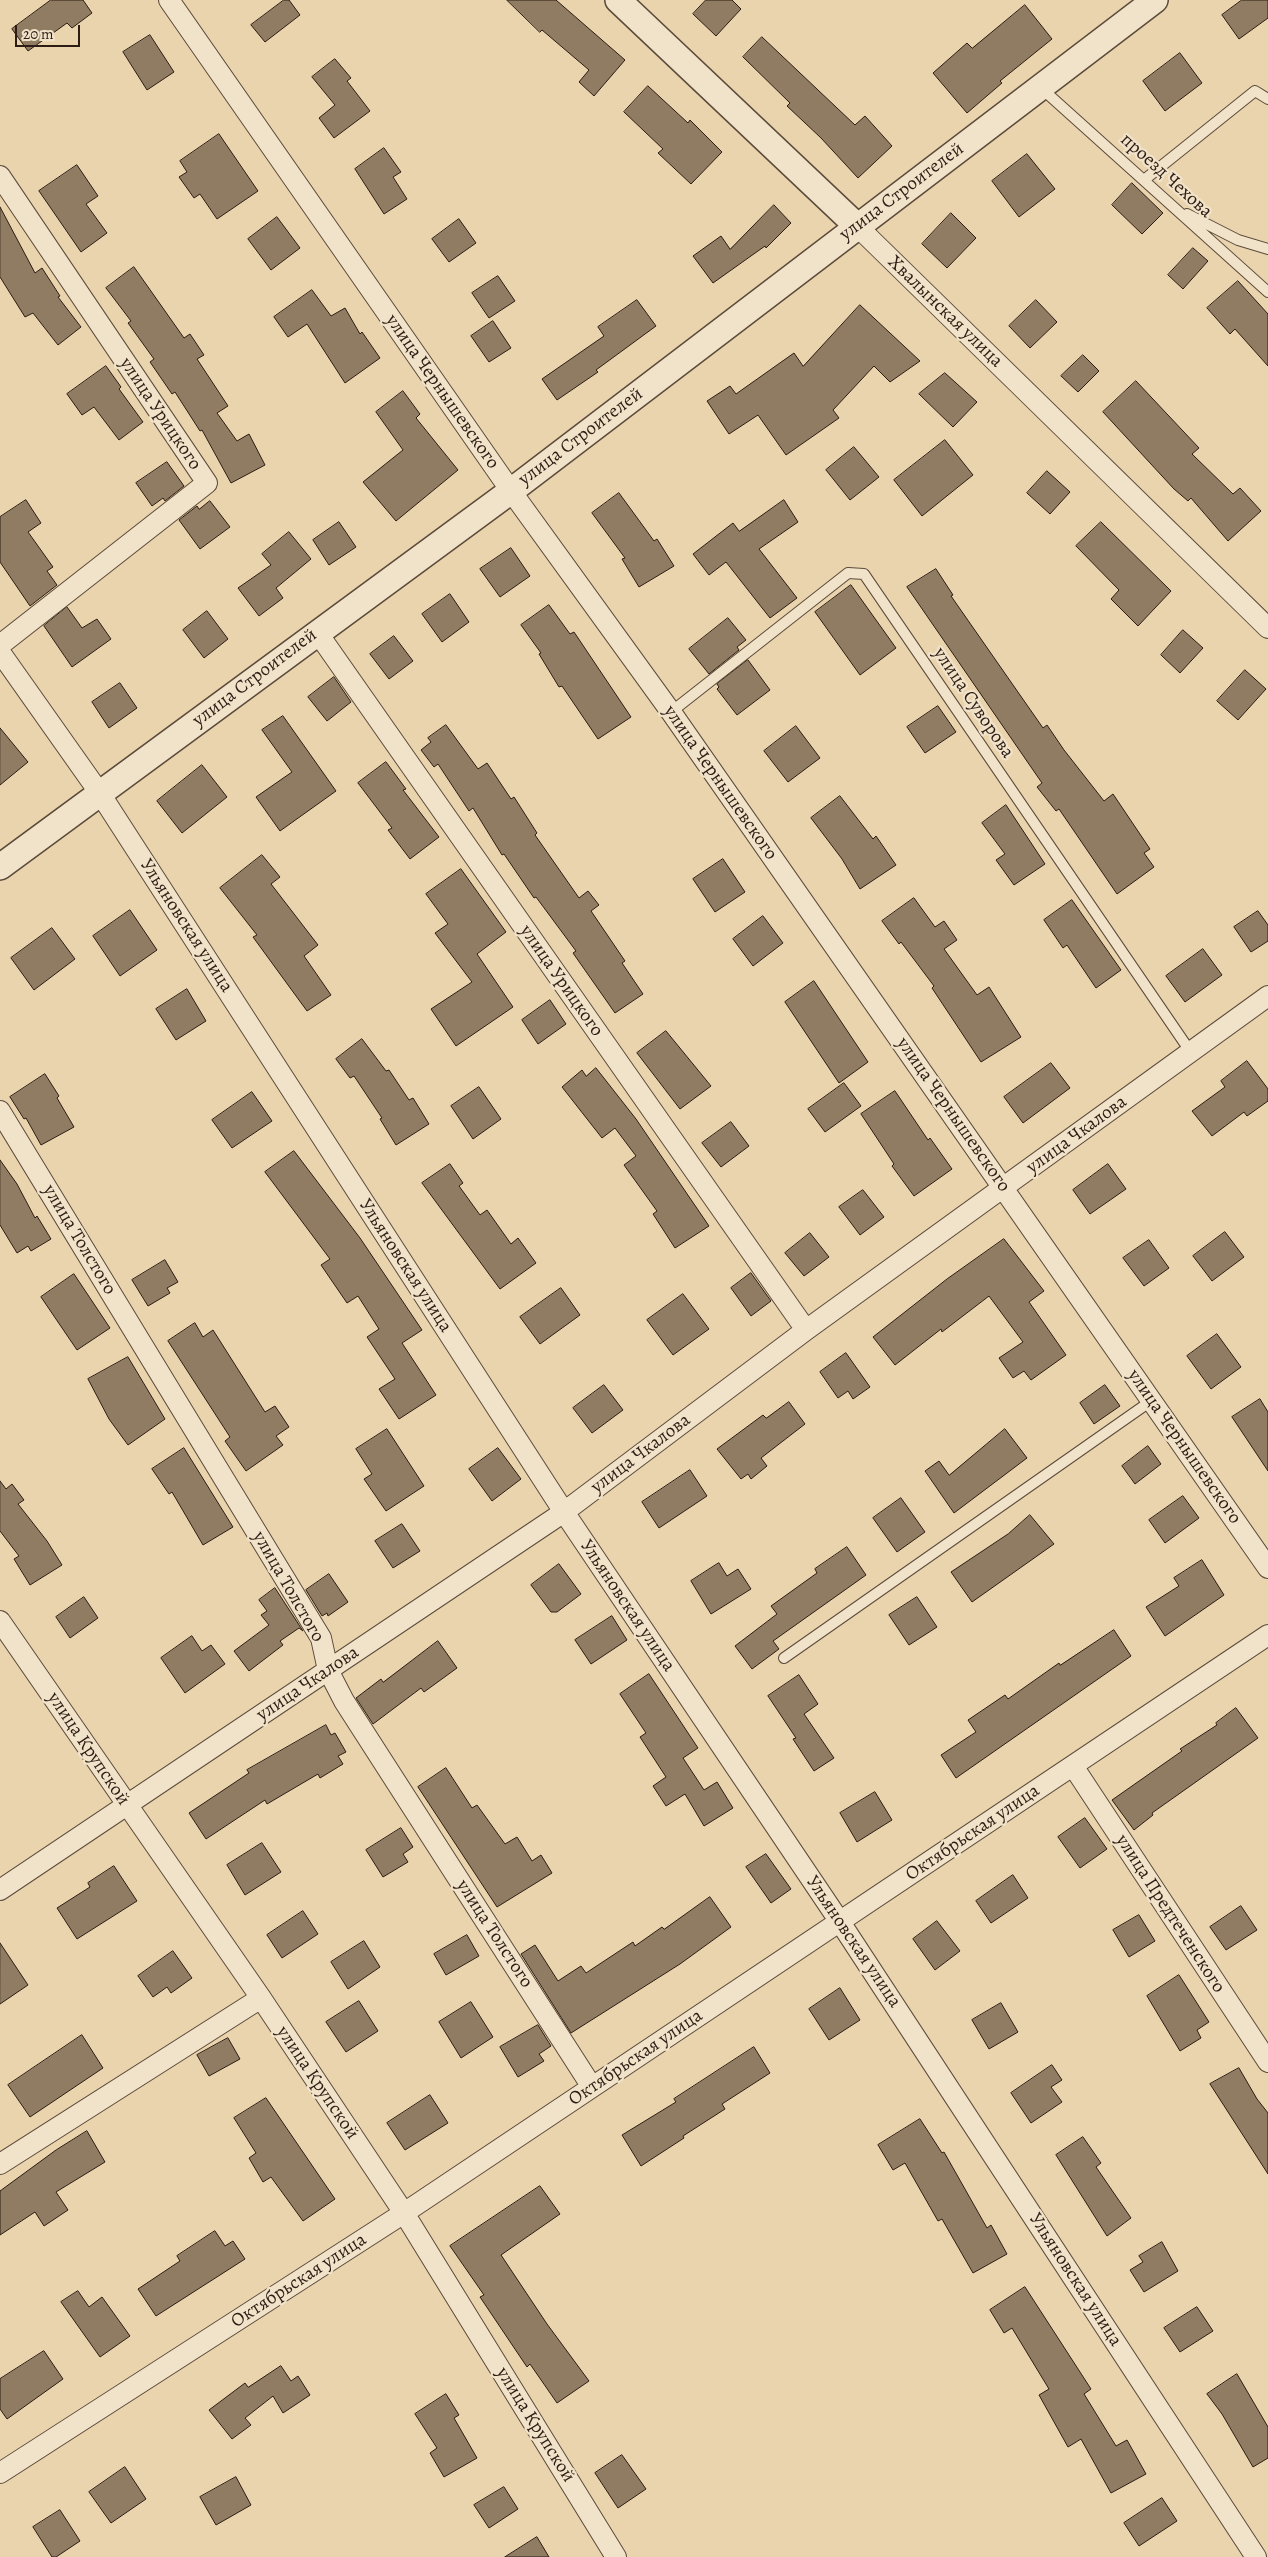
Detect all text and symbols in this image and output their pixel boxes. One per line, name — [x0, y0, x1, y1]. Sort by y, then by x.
scale bar — [18, 15, 82, 47]
text: 20 m — [23, 24, 54, 44]
street label: проезд Чехова — [1115, 129, 1217, 223]
street label: улица Строителей — [835, 138, 969, 246]
street label: Хвалынская улица — [883, 251, 1007, 373]
street label: улица Чернышевского — [380, 310, 504, 474]
street label: улица Урицкого — [114, 353, 206, 475]
street label: улица Строителей — [514, 383, 648, 491]
street label: улица Строителей — [188, 624, 322, 732]
street label: улица Суворова — [928, 643, 1018, 763]
street label: улица Чернышевского — [658, 701, 782, 865]
street label: Ульяновская улица — [134, 855, 238, 997]
street label: улица Урицкого — [514, 921, 608, 1041]
street label: улица Чернышевского — [891, 1033, 1015, 1197]
street label: улица Чкалова — [1022, 1091, 1132, 1179]
street label: улица Толстого — [37, 1181, 121, 1299]
street label: Ульяновская улица — [353, 1195, 457, 1337]
street label: улица Чернышевского — [1122, 1365, 1246, 1529]
street label: улица Чкалова — [587, 1409, 695, 1499]
street label: улица Толстого — [247, 1527, 329, 1647]
street label: Ульяновская улица — [574, 1536, 680, 1676]
street label: улица Чкалова — [252, 1641, 364, 1727]
street label: улица Крупской — [42, 1688, 134, 1810]
street label: Октябрьская улица — [902, 1780, 1044, 1886]
street label: улица Предтеченского — [1110, 1830, 1230, 1998]
street label: Ульяновская улица — [800, 1872, 906, 2012]
street label: улица Толстого — [451, 1876, 537, 1992]
street label: Октябрьская улица — [565, 2005, 707, 2111]
street label: улица Крупской — [271, 2022, 363, 2144]
street label: Ульяновская улица — [1023, 2209, 1127, 2351]
street label: Октябрьская улица — [227, 2229, 371, 2333]
street label: улица Крупской — [490, 2363, 580, 2487]

